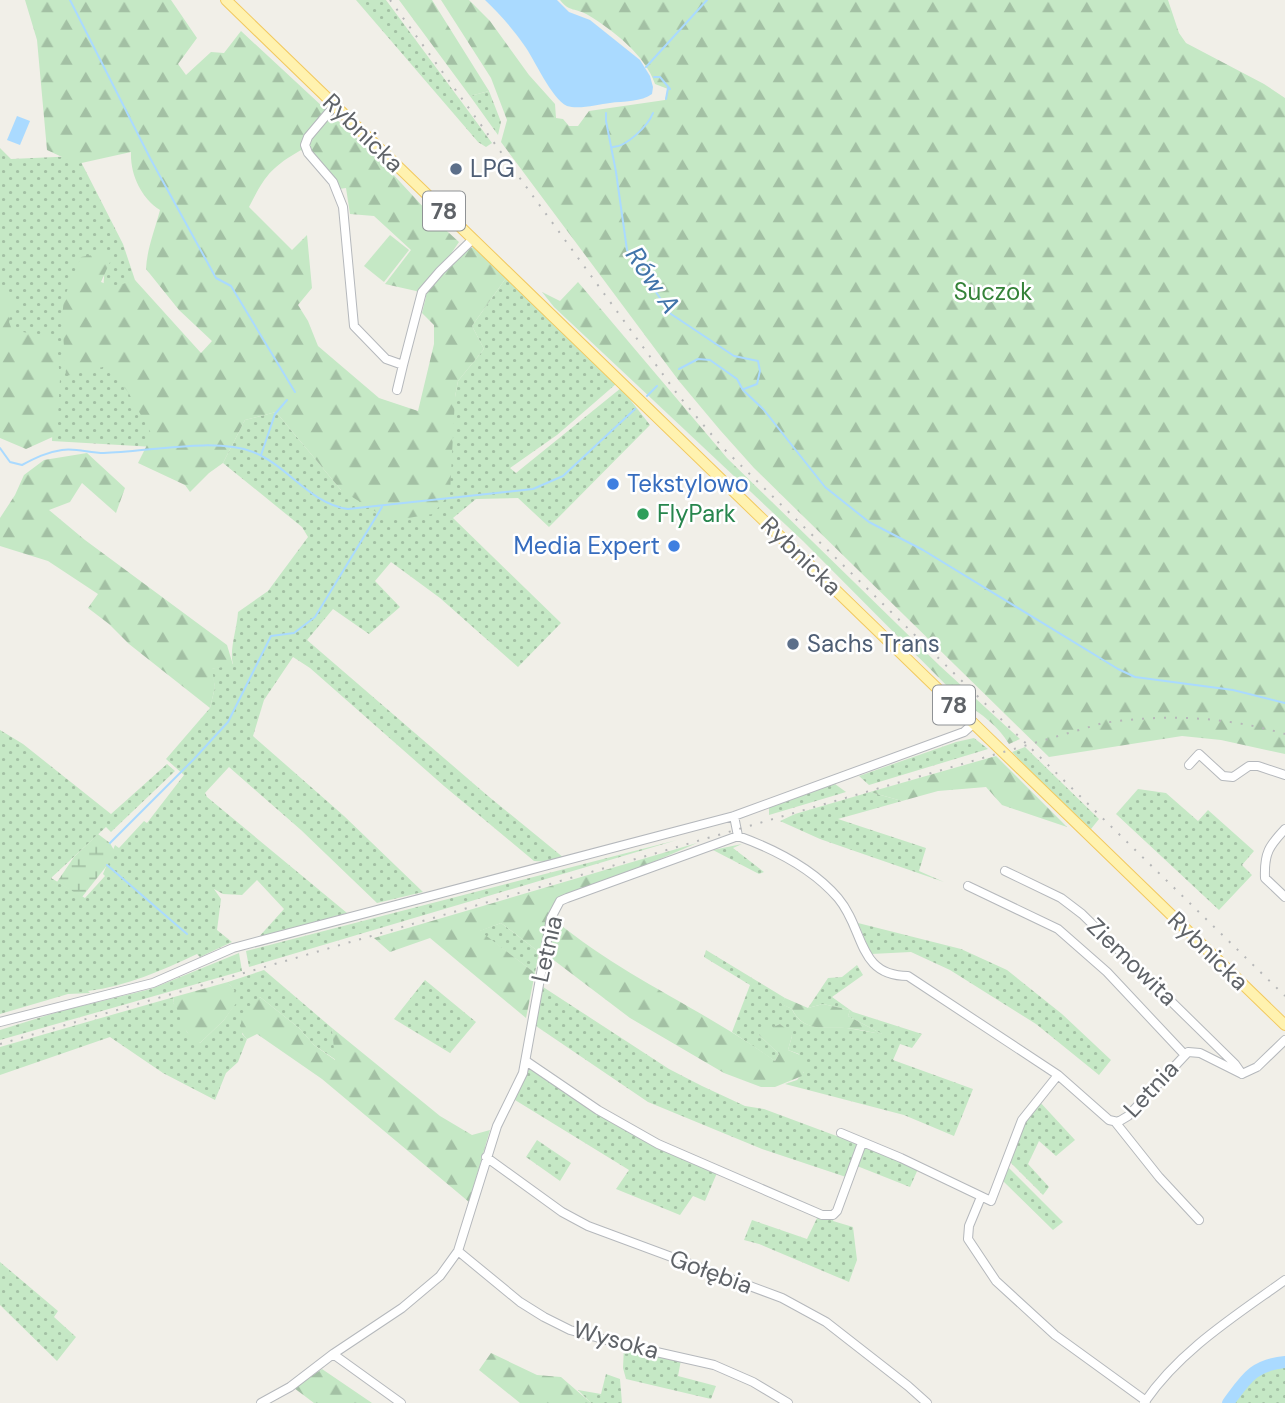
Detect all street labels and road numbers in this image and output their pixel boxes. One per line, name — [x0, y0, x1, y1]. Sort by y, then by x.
street label: Rybnicka — [316, 86, 410, 179]
road number: 78 — [423, 192, 465, 230]
street label: Rybnicka — [754, 509, 848, 602]
road number: 78 — [933, 685, 975, 724]
street label: Rybnicka — [1161, 904, 1255, 997]
street label: Ziemowita — [1081, 911, 1184, 1012]
street label: Letnia — [524, 913, 569, 985]
street label: Letnia — [1116, 1053, 1185, 1124]
street label: Gołębia — [665, 1242, 757, 1301]
street label: Wysoka — [570, 1313, 662, 1366]

